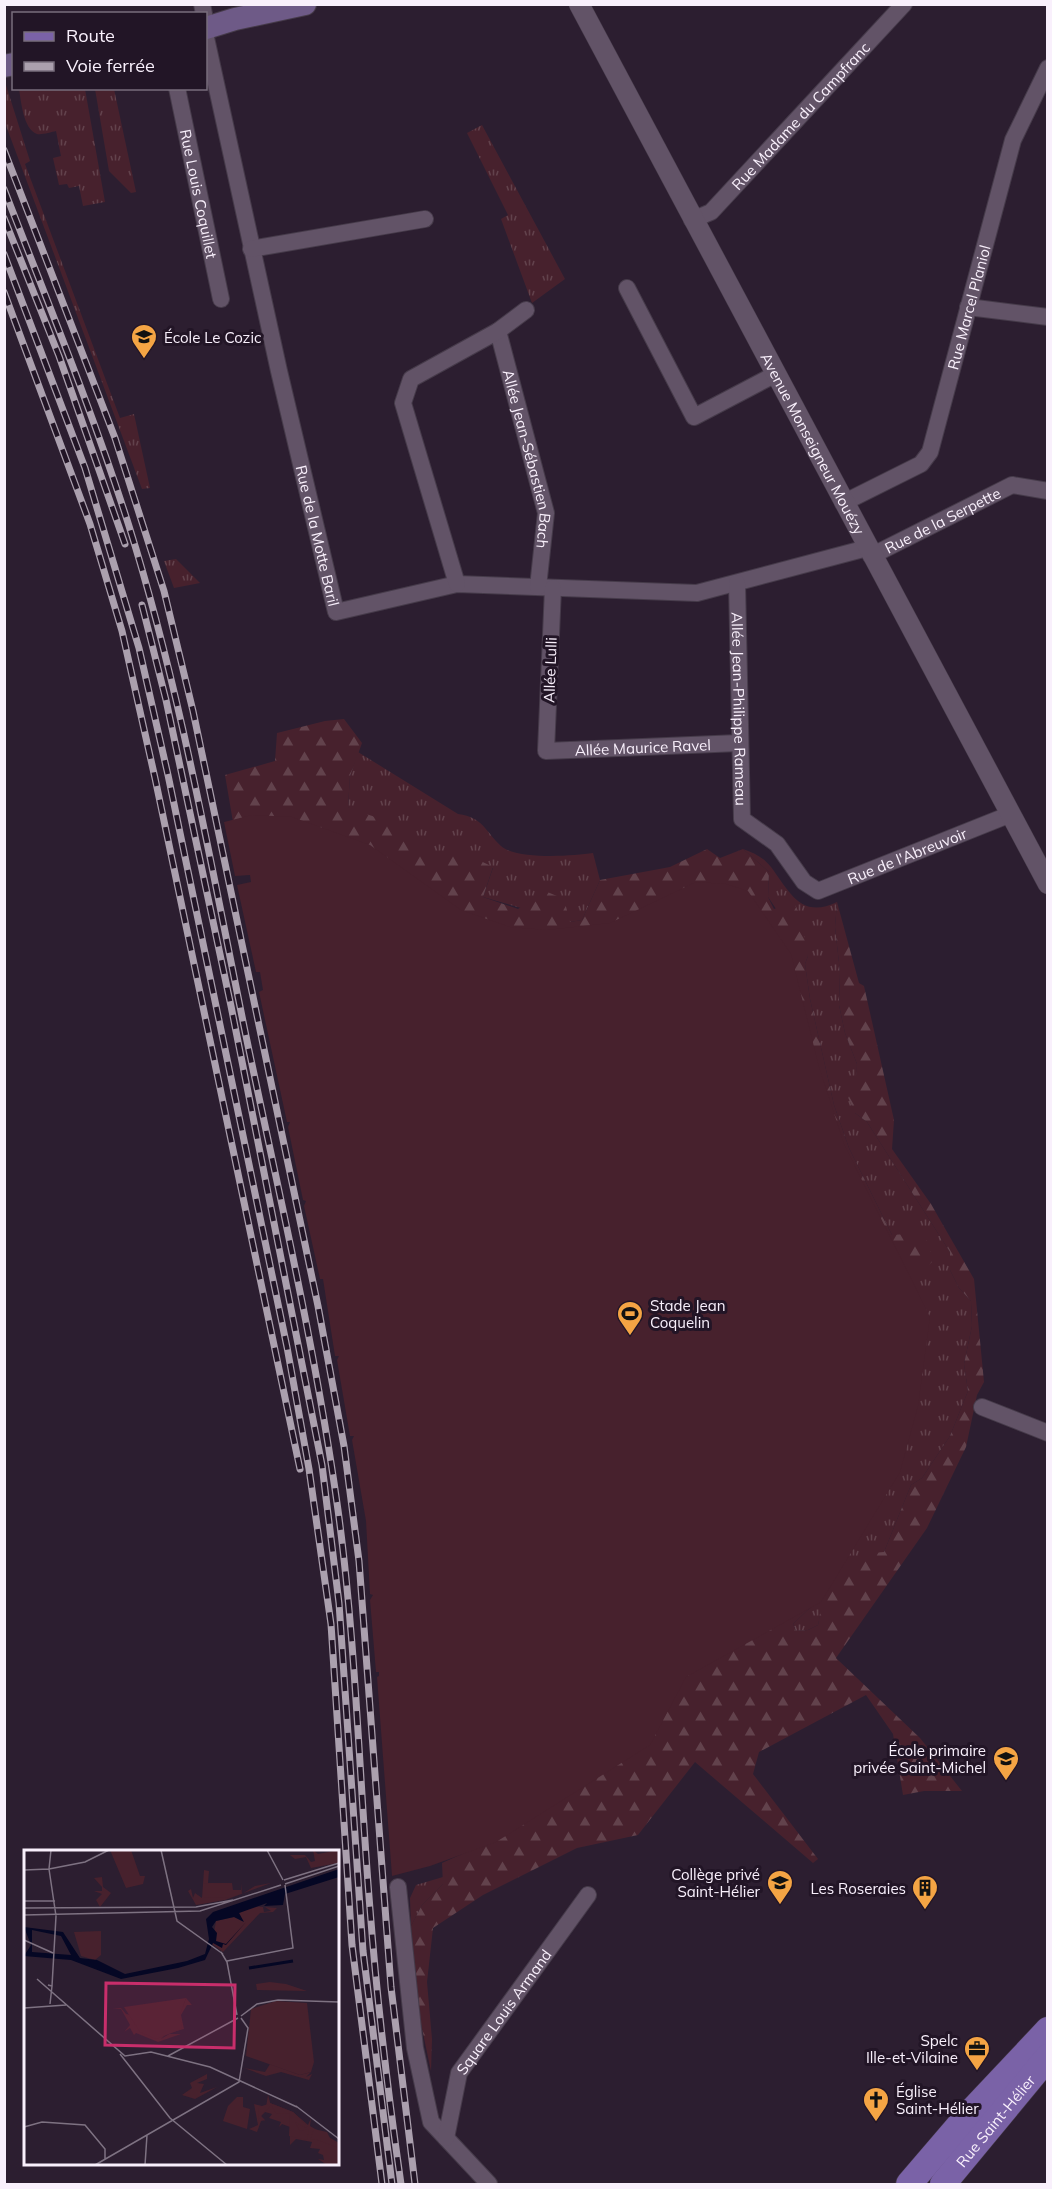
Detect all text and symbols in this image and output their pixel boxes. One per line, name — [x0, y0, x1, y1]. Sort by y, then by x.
legend — [12, 12, 207, 90]
text: Route — [66, 24, 115, 47]
street label: Rue Madame du Campfranc — [727, 38, 874, 194]
text: Voie ferrée — [66, 54, 155, 77]
street label: Rue Louis Coquillet — [176, 127, 222, 260]
street label: Rue Marcel Planiol — [943, 243, 994, 372]
school or university icon: École Le Cozic — [129, 322, 159, 360]
place label: École Le Cozic — [164, 328, 261, 347]
street label: Avenue Monseigneur Mouézy — [757, 349, 870, 538]
street label: Allée Jean-Sébastien Bach — [499, 367, 555, 549]
street label: Rue de la Motte Baril — [292, 463, 344, 608]
street label: Rue de la Serpette — [881, 483, 1004, 557]
street label: Allée Jean-Philippe Rameau — [728, 612, 751, 806]
street label: Allée Lulli — [539, 637, 561, 703]
street label: Allée Maurice Ravel — [574, 735, 711, 759]
street label: Rue de l'Abreuvoir — [844, 823, 970, 888]
place label: Stade Jean Coquelin — [650, 1296, 726, 1332]
sports icon: Stade Jean Coquelin — [615, 1299, 645, 1337]
place label: École primaire privée Saint-Michel — [853, 1741, 986, 1777]
school or university icon: École primaire privée Saint-Michel — [991, 1744, 1021, 1782]
inset map — [24, 1850, 339, 2165]
place label: Collège privé Saint-Hélier — [671, 1865, 761, 1901]
school or university icon: Collège privé Saint-Hélier — [765, 1868, 795, 1906]
building icon: Les Roseraies — [910, 1873, 940, 1911]
place label: Les Roseraies — [810, 1879, 906, 1898]
street label: Square Louis Armand — [452, 1945, 555, 2078]
place label: Spelc Ille-et-Vilaine — [866, 2031, 958, 2067]
office icon: Spelc Ille-et-Vilaine — [962, 2034, 992, 2072]
street label: Rue Saint-Hélier — [952, 2070, 1039, 2171]
place label: Église Saint-Hélier — [896, 2082, 979, 2118]
church icon: Église Saint-Hélier — [861, 2085, 891, 2123]

